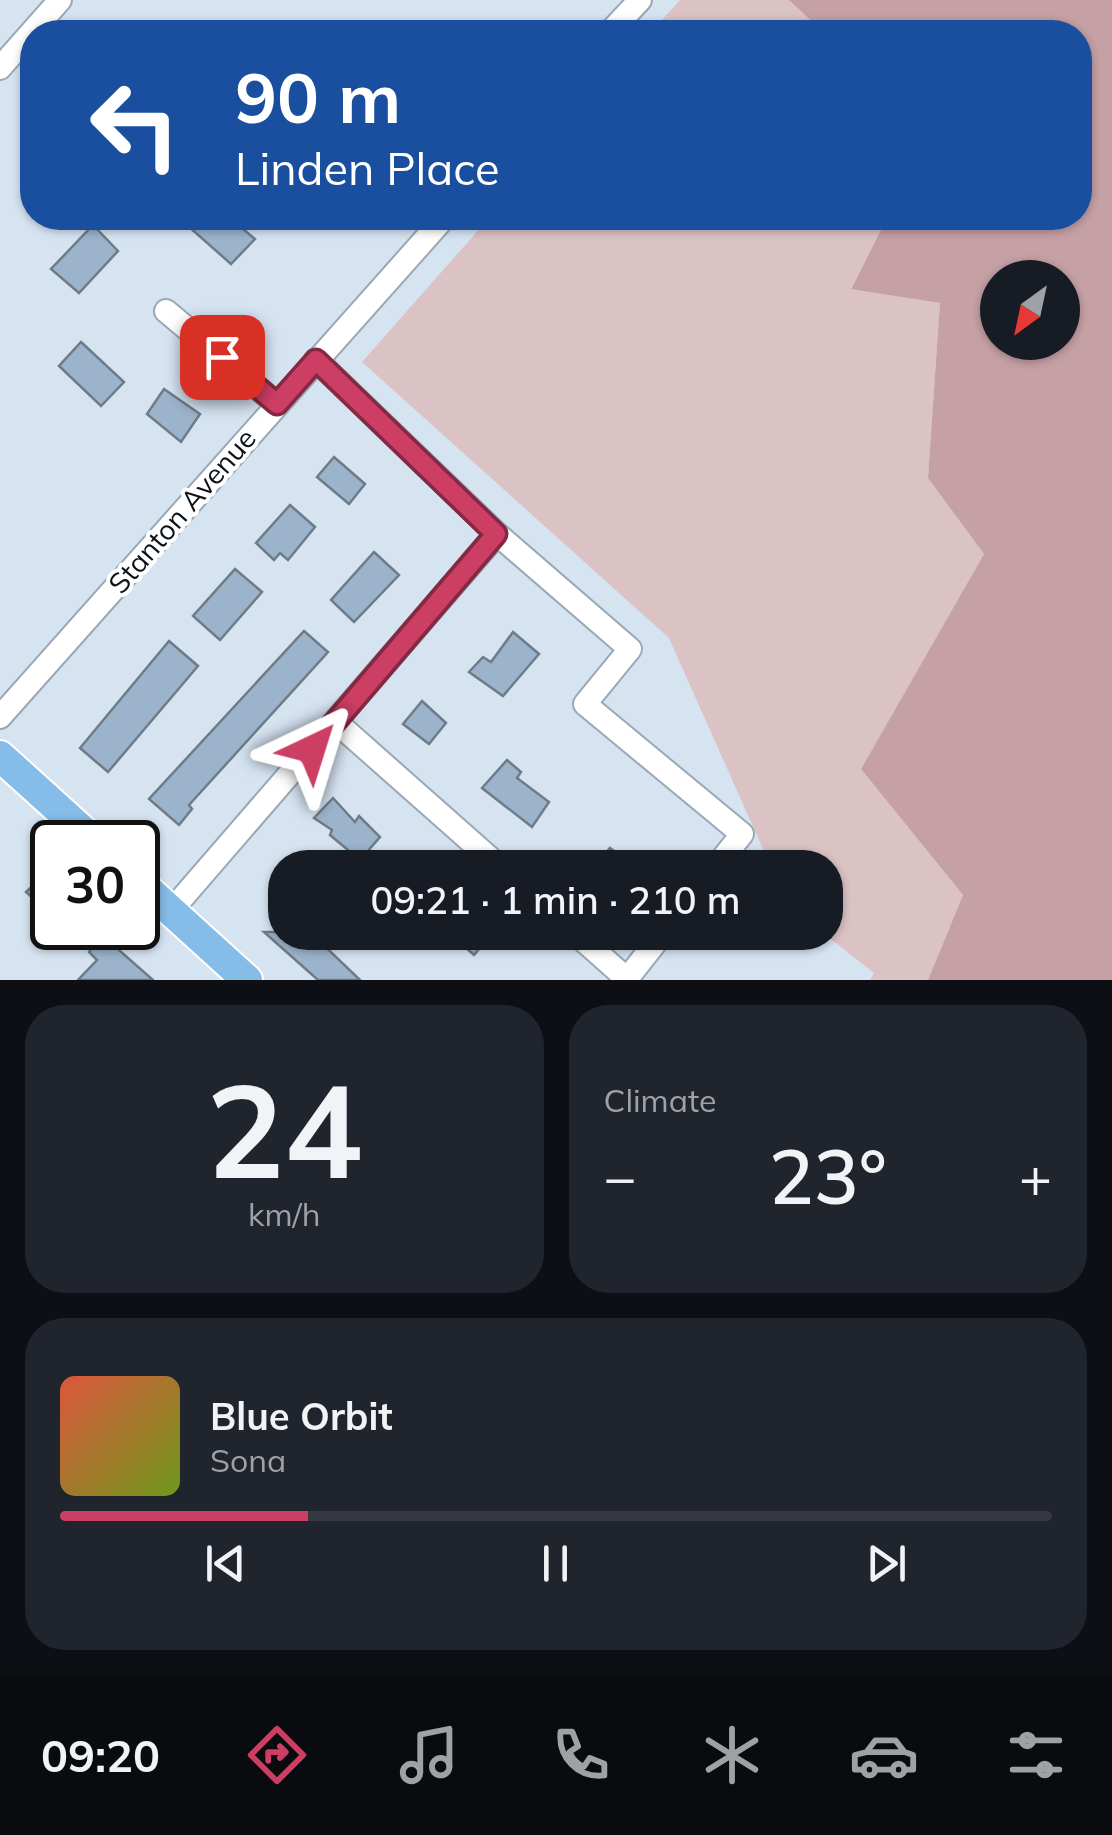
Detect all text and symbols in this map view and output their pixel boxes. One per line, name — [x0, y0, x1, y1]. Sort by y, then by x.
text: 90 m — [235, 53, 401, 141]
icon: left — [70, 60, 200, 190]
text: Linden Place — [235, 140, 500, 196]
north arrow — [980, 260, 1080, 360]
map controls — [980, 260, 1080, 360]
pin — [180, 315, 265, 400]
icon: arrive — [195, 330, 250, 385]
street label: Stanton Avenue — [100, 421, 263, 600]
position arrow — [260, 697, 364, 801]
speed limit sign: 30 — [30, 820, 160, 950]
text: 09:21 · 1 min · 210 m — [370, 876, 741, 924]
text: 24 — [206, 1047, 362, 1211]
text: Climate — [604, 1080, 716, 1120]
text: 23° — [769, 1129, 887, 1223]
text: − — [604, 1142, 637, 1211]
text: + — [1019, 1142, 1052, 1211]
text: km/h — [248, 1194, 320, 1234]
text: Blue Orbit — [210, 1392, 393, 1440]
text: Sona — [210, 1440, 286, 1480]
icon: previous — [198, 1536, 253, 1591]
icon: pause — [528, 1536, 583, 1591]
icon: next — [859, 1536, 914, 1591]
icon: directions — [242, 1720, 312, 1790]
icon: music — [394, 1720, 464, 1790]
icon: phone — [546, 1720, 616, 1790]
icon: climate — [697, 1720, 767, 1790]
icon: car — [849, 1720, 919, 1790]
icon: filters — [1001, 1720, 1071, 1790]
text: 09:20 — [41, 1727, 160, 1783]

